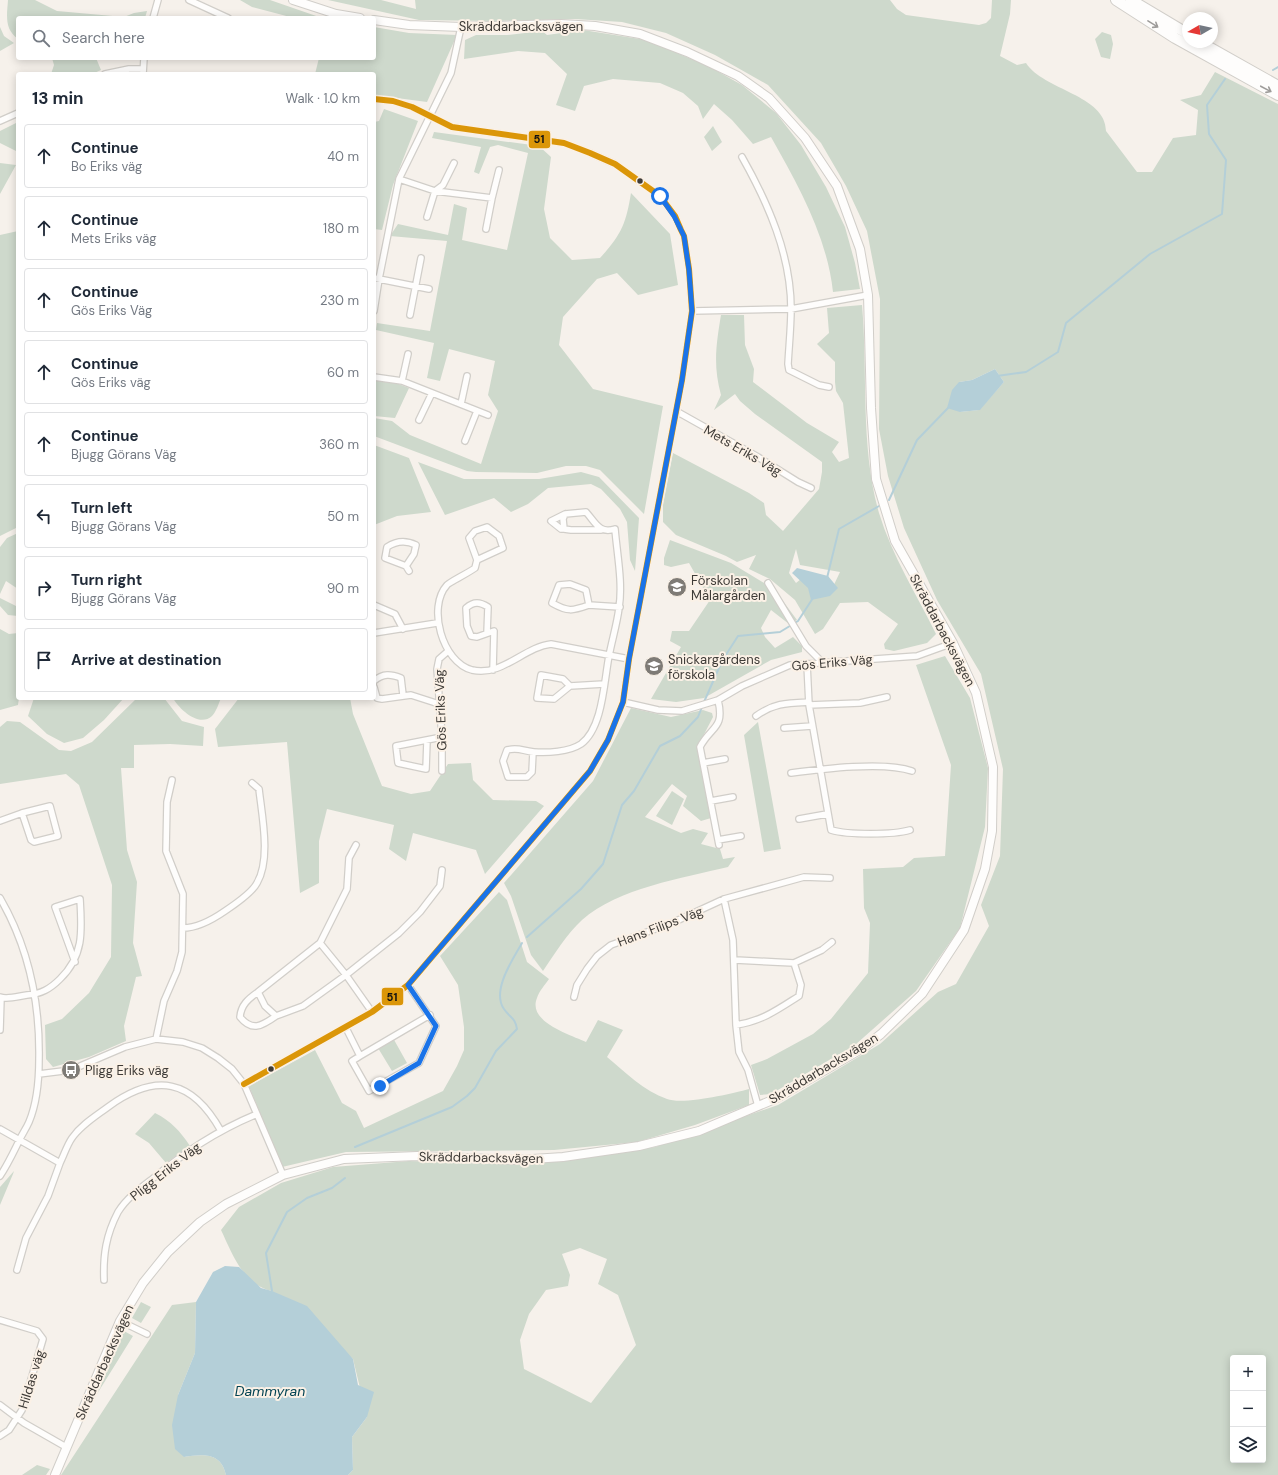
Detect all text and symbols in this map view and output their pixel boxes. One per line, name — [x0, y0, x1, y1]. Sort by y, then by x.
north arrow — [1182, 12, 1218, 48]
search box — [16, 16, 376, 60]
street label: Skräddarbacksvägen — [459, 18, 583, 35]
one-way arrow — [1147, 20, 1158, 28]
icon: search — [30, 27, 52, 49]
text: Search here — [62, 28, 145, 48]
one-way arrow — [1260, 85, 1272, 93]
text: 13 min — [32, 87, 84, 109]
text: Walk · 1.0 km — [285, 90, 360, 107]
line badge: 51 — [528, 130, 551, 149]
text: 51 — [534, 132, 544, 146]
text: Continue — [71, 138, 139, 158]
icon: ahead — [33, 145, 55, 167]
text: 40 m — [327, 148, 359, 165]
text: Bo Eriks väg — [71, 158, 142, 175]
unlabelled marker — [635, 176, 645, 186]
route start — [651, 187, 669, 205]
text: Continue — [71, 210, 139, 230]
icon: ahead — [33, 217, 55, 239]
text: 180 m — [323, 220, 359, 237]
text: Mets Eriks väg — [71, 230, 156, 247]
text: Continue — [71, 282, 139, 302]
icon: ahead — [33, 289, 55, 311]
text: 230 m — [320, 292, 359, 309]
text: Gös Eriks Väg — [71, 302, 152, 319]
text: Continue — [71, 354, 139, 374]
icon: ahead — [33, 361, 55, 383]
text: 60 m — [327, 364, 359, 381]
text: Gös Eriks väg — [71, 374, 151, 391]
street label: Mets Eriks Väg — [701, 421, 785, 480]
text: Continue — [71, 426, 139, 446]
icon: ahead — [33, 433, 55, 455]
text: 360 m — [319, 436, 359, 453]
text: Bjugg Görans Väg — [71, 446, 177, 463]
text: Turn left — [71, 498, 132, 518]
icon: left — [33, 505, 55, 527]
text: 50 m — [327, 508, 359, 525]
text: Bjugg Görans Väg — [71, 518, 177, 535]
text: Turn right — [71, 570, 142, 590]
street label: Skräddarbacksvägen — [906, 571, 979, 689]
place label: Förskolan Målargården — [691, 572, 766, 604]
school or university icon: Förskolan Målargården — [666, 576, 688, 598]
icon: right — [33, 577, 55, 599]
text: 90 m — [327, 580, 359, 597]
text: Bjugg Görans Väg — [71, 590, 177, 607]
icon: arrive — [33, 649, 55, 671]
text: Arrive at destination — [71, 650, 222, 670]
street label: Gös Eriks Väg — [791, 650, 873, 675]
place label: Snickargårdens förskola — [668, 651, 760, 683]
school or university icon: Snickargårdens förskola — [643, 655, 665, 677]
street label: Gös Eriks Väg — [431, 669, 450, 751]
street label: Hans Filips Väg — [615, 902, 705, 951]
line badge: 51 — [381, 987, 404, 1006]
text: 51 — [387, 990, 397, 1004]
street label: Skräddarbacksvägen — [765, 1029, 881, 1108]
bus stop icon: Pligg Eriks väg — [60, 1059, 82, 1081]
place label: Pligg Eriks väg — [85, 1062, 169, 1079]
unlabelled marker — [266, 1064, 276, 1074]
route end — [371, 1077, 389, 1095]
street label: Pligg Eriks Väg — [126, 1138, 204, 1204]
street label: Skräddarbacksvägen — [419, 1148, 543, 1167]
street label: Skräddarbacksvägen — [71, 1302, 138, 1423]
street label: Hildas väg — [14, 1348, 49, 1411]
map controls — [1230, 1355, 1266, 1463]
button: + — [1230, 1355, 1266, 1391]
water label: Dammyran — [235, 1382, 305, 1400]
button: − — [1230, 1391, 1266, 1427]
button: layers — [1230, 1427, 1266, 1463]

